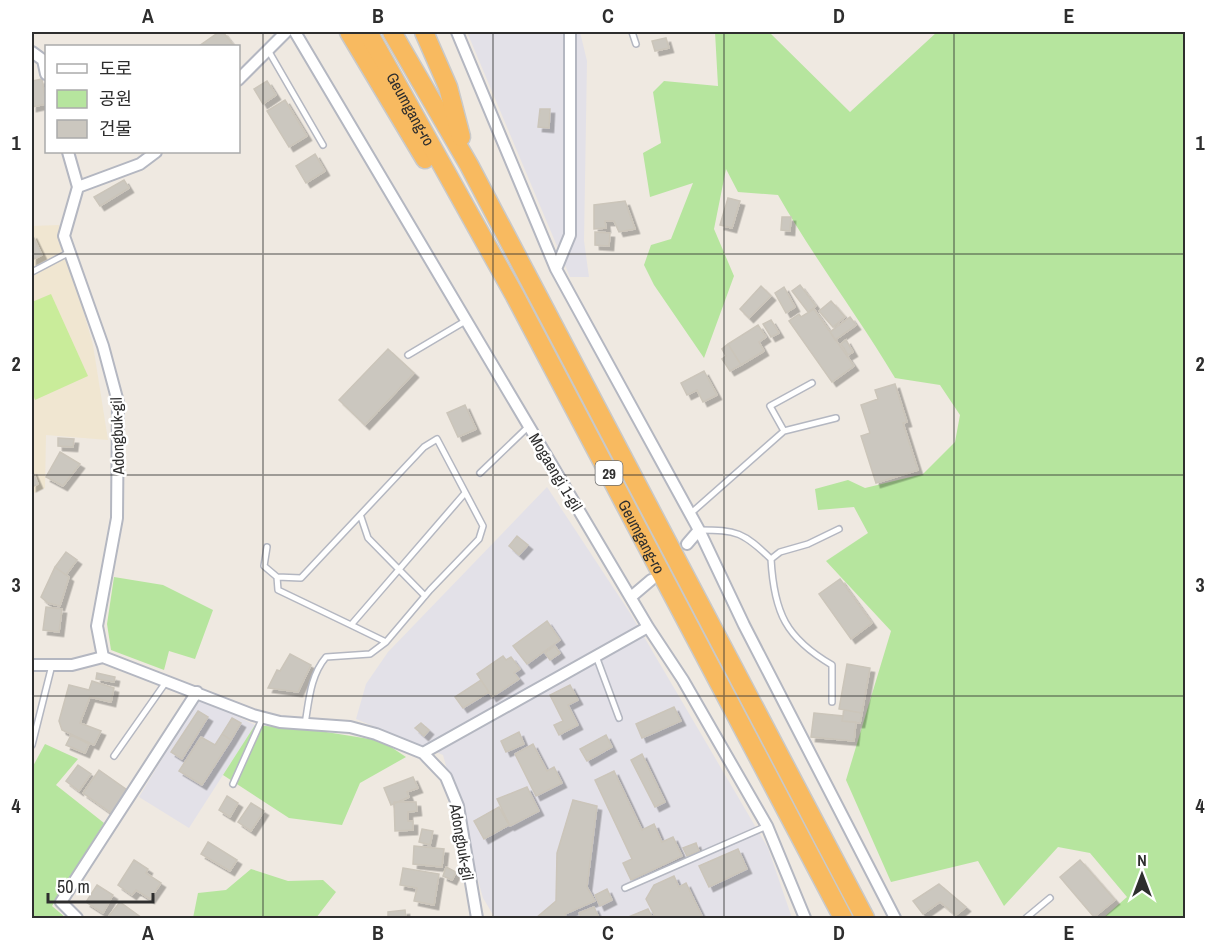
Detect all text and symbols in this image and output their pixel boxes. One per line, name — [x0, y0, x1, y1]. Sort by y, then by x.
text: A — [142, 2, 154, 29]
text: B — [372, 2, 384, 29]
text: C — [602, 2, 614, 29]
text: D — [833, 2, 845, 29]
text: E — [1064, 2, 1075, 29]
legend — [45, 45, 240, 153]
text: 도로 — [99, 56, 132, 81]
street label: Geumgang-ro — [382, 68, 440, 150]
text: 공원 — [99, 86, 132, 111]
text: 건물 — [99, 116, 132, 141]
text: 1 — [11, 129, 21, 156]
text: 1 — [1195, 129, 1205, 156]
text: 2 — [11, 350, 21, 377]
text: 2 — [1195, 350, 1205, 377]
street label: Adongbuk-gil — [105, 397, 129, 476]
street label: Mogaengi 1-gil — [524, 429, 588, 515]
road number: 29 — [596, 461, 622, 485]
street label: Geumgang-ro — [613, 496, 670, 577]
text: 3 — [11, 571, 21, 598]
text: 3 — [1195, 571, 1205, 598]
text: 4 — [11, 792, 21, 819]
text: 4 — [1195, 792, 1205, 819]
street label: Adongbuk-gil — [444, 801, 480, 882]
north arrow — [1112, 845, 1172, 905]
text: N — [1137, 849, 1147, 871]
scale bar — [48, 866, 153, 904]
text: 50 m — [57, 874, 90, 899]
text: A — [142, 919, 154, 946]
text: B — [372, 919, 384, 946]
text: C — [602, 919, 614, 946]
text: D — [833, 919, 845, 946]
text: E — [1064, 919, 1075, 946]

